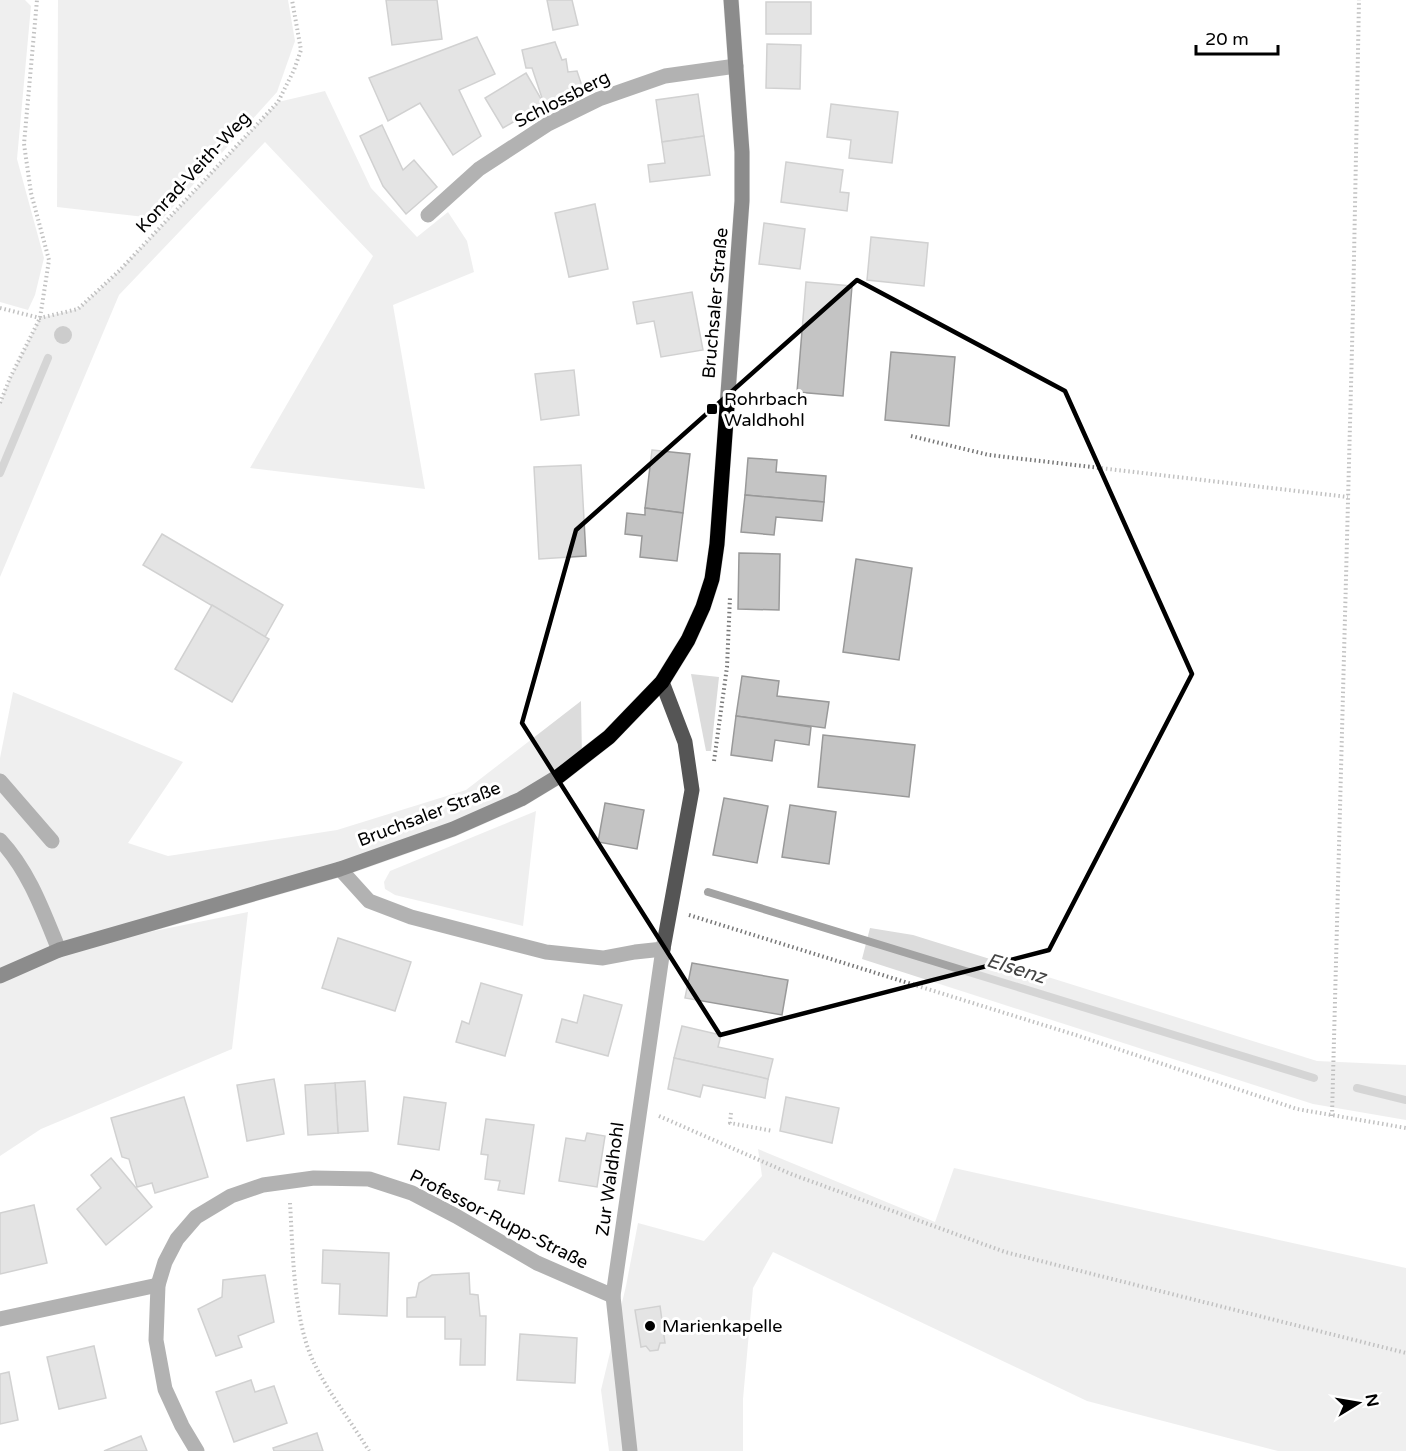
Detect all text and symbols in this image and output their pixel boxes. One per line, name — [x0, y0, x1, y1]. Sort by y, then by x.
scale bar — [1196, 18, 1278, 56]
text: 20 m — [1205, 28, 1249, 50]
street label: Schlossberg — [511, 66, 613, 132]
street label: Konrad-Veith-Weg — [131, 107, 255, 237]
street label: Bruchsaler Straße — [697, 227, 733, 379]
place label: Rohrbach Waldhohl — [724, 388, 808, 431]
marker: Rohrbach Waldhohl — [705, 402, 719, 416]
street label: Bruchsaler Straße — [354, 777, 504, 851]
water label: Elsenz — [983, 949, 1051, 990]
street label: Zur Waldhohl — [591, 1121, 629, 1237]
street label: Professor-Rupp-Straße — [406, 1164, 592, 1274]
place label: Marienkapelle — [662, 1315, 782, 1337]
marker: Marienkapelle — [643, 1319, 657, 1333]
north arrow — [1328, 1373, 1388, 1433]
text: N — [1361, 1392, 1383, 1409]

